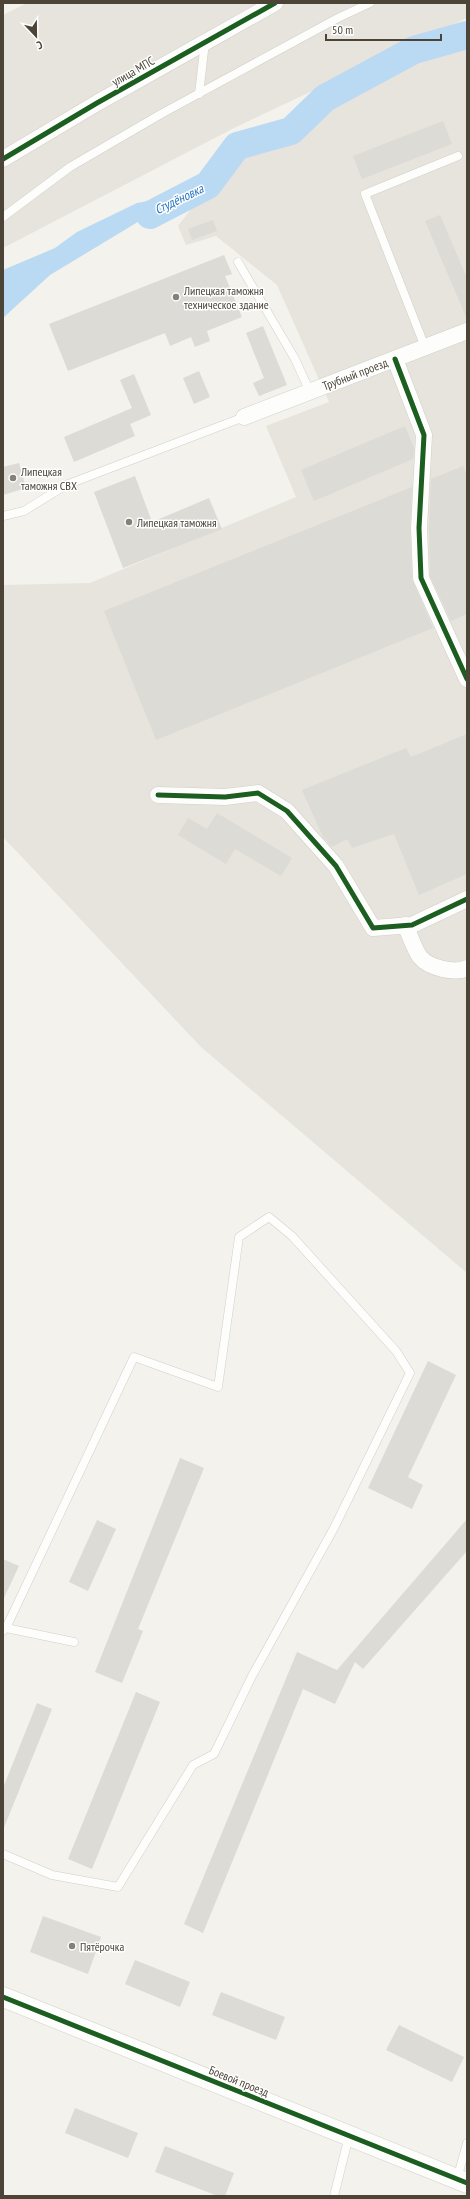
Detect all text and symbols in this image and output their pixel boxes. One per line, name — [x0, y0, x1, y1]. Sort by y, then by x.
north arrow — [16, 16, 56, 56]
scale bar — [326, 16, 441, 42]
text: 50 m — [332, 22, 353, 37]
text: С — [35, 38, 45, 53]
street label: улица МПС — [109, 53, 157, 89]
water label: Студёновка — [152, 180, 207, 218]
place label: Липецкая таможня техническое здание — [183, 283, 269, 312]
marker: Липецкая таможня техническое здание — [171, 292, 181, 302]
street label: Трубный проезд — [320, 354, 390, 393]
place label: Липецкая таможня СВХ — [20, 464, 77, 493]
marker: Липецкая таможня СВХ — [8, 473, 18, 483]
place label: Липецкая таможня — [136, 515, 217, 530]
marker: Липецкая таможня — [124, 517, 134, 527]
place label: Пятёрочка — [80, 1939, 124, 1954]
marker: Пятёрочка — [67, 1941, 77, 1951]
street label: Боевой проезд — [207, 2062, 272, 2100]

